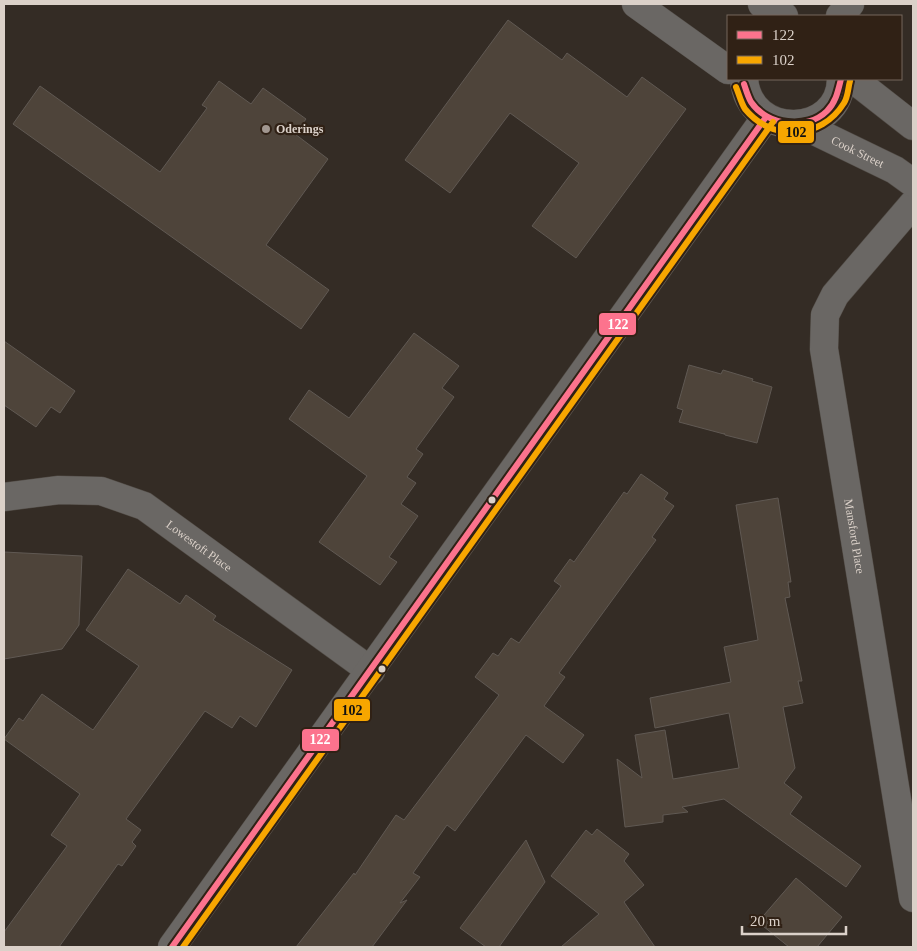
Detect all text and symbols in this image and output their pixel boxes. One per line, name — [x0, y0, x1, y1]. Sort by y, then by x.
legend — [727, 15, 902, 80]
text: 122 — [772, 27, 795, 43]
text: 102 — [772, 52, 795, 68]
line badge: 102 — [777, 120, 815, 144]
place label: Oderings — [276, 122, 324, 136]
marker: Oderings — [260, 123, 272, 135]
text: 102 — [786, 125, 807, 140]
street label: Cook Street — [829, 133, 887, 171]
line badge: 122 — [598, 312, 637, 336]
text: 122 — [608, 317, 629, 332]
unlabelled marker — [487, 495, 497, 505]
street label: Mansford Place — [841, 498, 867, 575]
street label: Lowestoft Place — [163, 517, 235, 574]
unlabelled marker — [377, 664, 387, 674]
line badge: 102 — [333, 698, 371, 722]
text: 102 — [342, 703, 363, 718]
line badge: 122 — [301, 728, 340, 752]
text: 122 — [310, 732, 331, 747]
scale bar — [742, 904, 846, 936]
text: 20 m — [750, 913, 781, 929]

